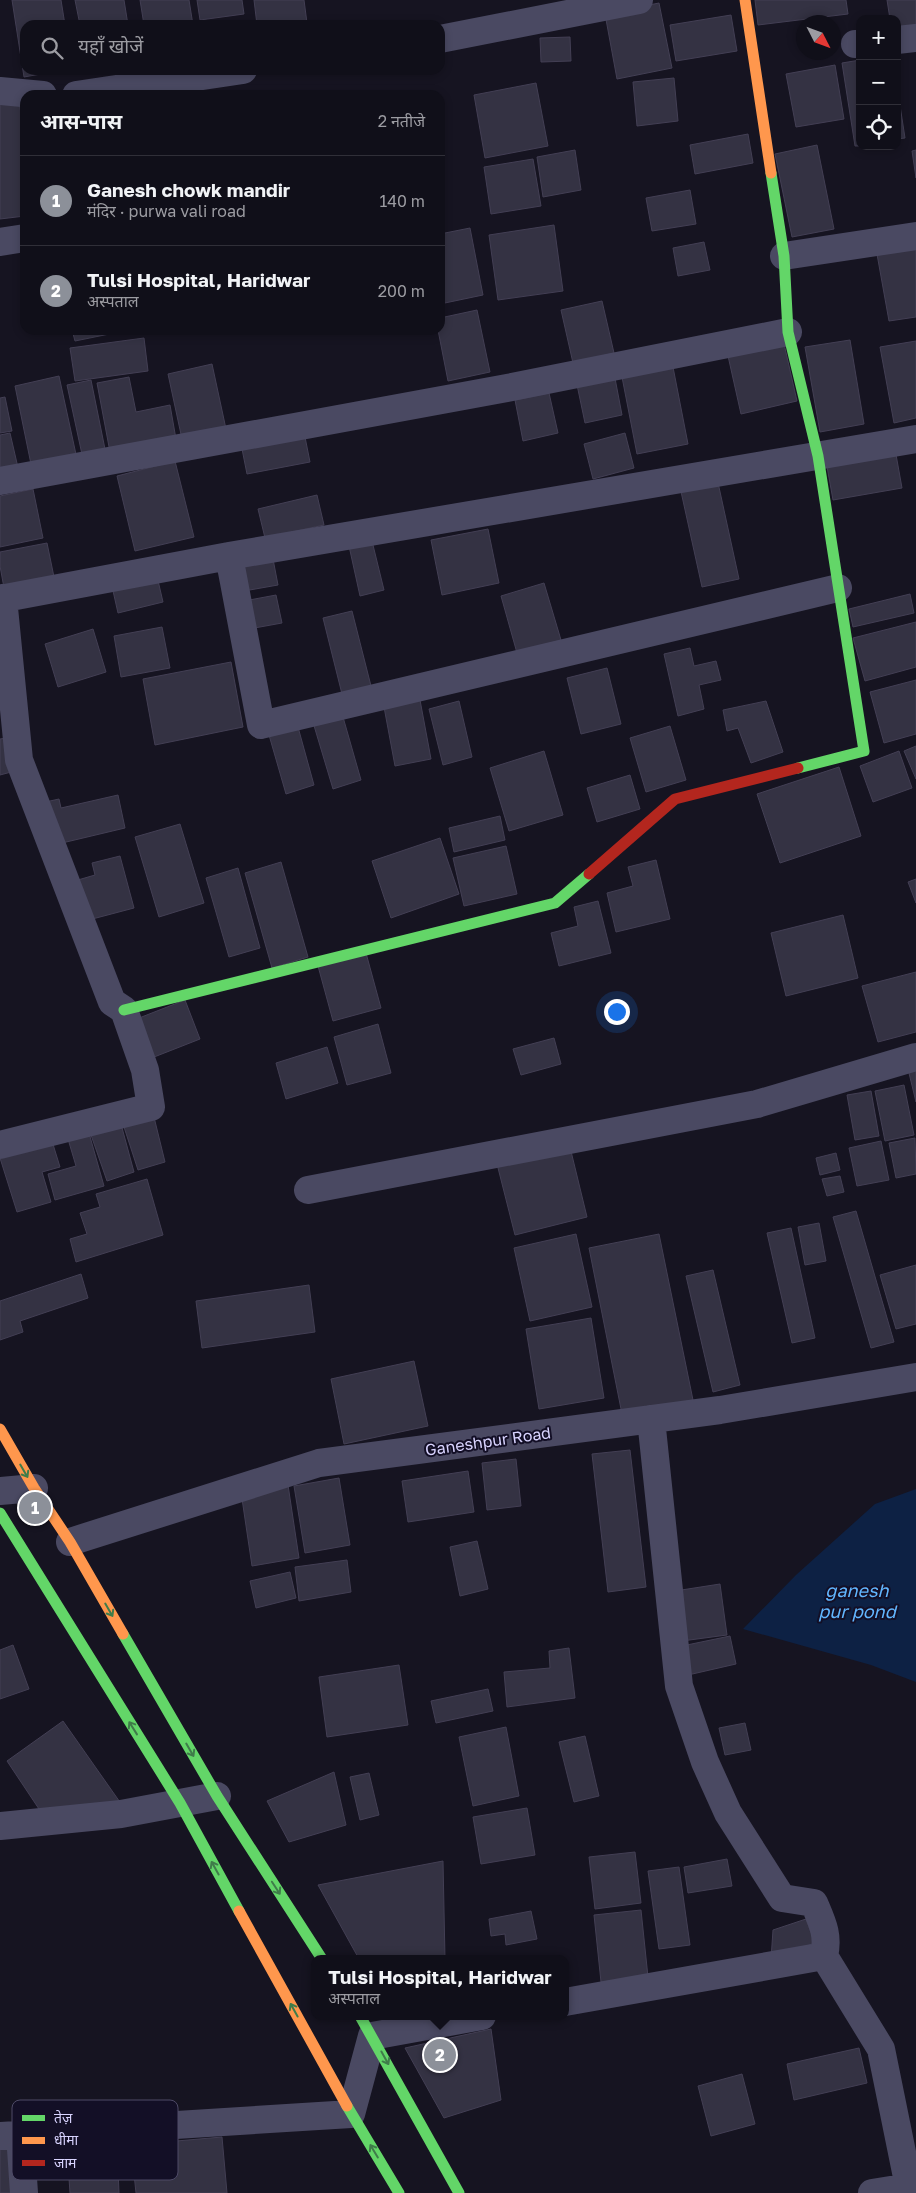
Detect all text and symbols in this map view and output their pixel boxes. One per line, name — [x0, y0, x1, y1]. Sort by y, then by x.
north arrow — [796, 15, 841, 60]
map controls — [856, 15, 901, 150]
button: + — [856, 15, 901, 60]
search box — [20, 20, 445, 75]
icon: search — [38, 34, 66, 62]
text: यहाँ खोजें — [78, 34, 143, 57]
button: − — [856, 60, 901, 105]
button: locate — [856, 105, 901, 150]
text: आस-पास — [40, 108, 122, 134]
text: 2 नतीजे — [378, 111, 425, 131]
text: Ganesh chowk mandir — [87, 178, 290, 201]
text: 1 — [52, 191, 60, 211]
text: 140 m — [379, 191, 425, 211]
text: मंदिर · purwa vali road — [87, 201, 246, 221]
text: Tulsi Hospital, Haridwar — [87, 268, 310, 291]
text: 2 — [51, 281, 61, 301]
text: 200 m — [378, 281, 425, 301]
text: अस्पताल — [87, 291, 139, 311]
your location — [604, 999, 630, 1025]
street label: Ganeshpur Road — [424, 1422, 552, 1460]
one-way arrow — [20, 1463, 29, 1478]
pin: 1 — [19, 1489, 51, 1527]
water label: ganesh pur pond — [818, 1579, 898, 1622]
one-way arrow — [104, 1602, 114, 1616]
one-way arrow — [128, 1721, 138, 1735]
one-way arrow — [186, 1743, 196, 1757]
one-way arrow — [210, 1860, 220, 1875]
one-way arrow — [271, 1881, 282, 1895]
popup — [311, 1955, 569, 2020]
text: Tulsi Hospital, Haridwar — [328, 1965, 552, 1988]
text: अस्पताल — [328, 1988, 380, 2008]
one-way arrow — [288, 2003, 298, 2018]
pin: 2 — [424, 2036, 456, 2074]
one-way arrow — [381, 2050, 390, 2065]
legend — [12, 2100, 178, 2180]
text: तेज़ — [54, 2109, 73, 2126]
text: धीमा — [54, 2131, 79, 2148]
one-way arrow — [368, 2145, 378, 2159]
text: जाम — [54, 2154, 77, 2171]

